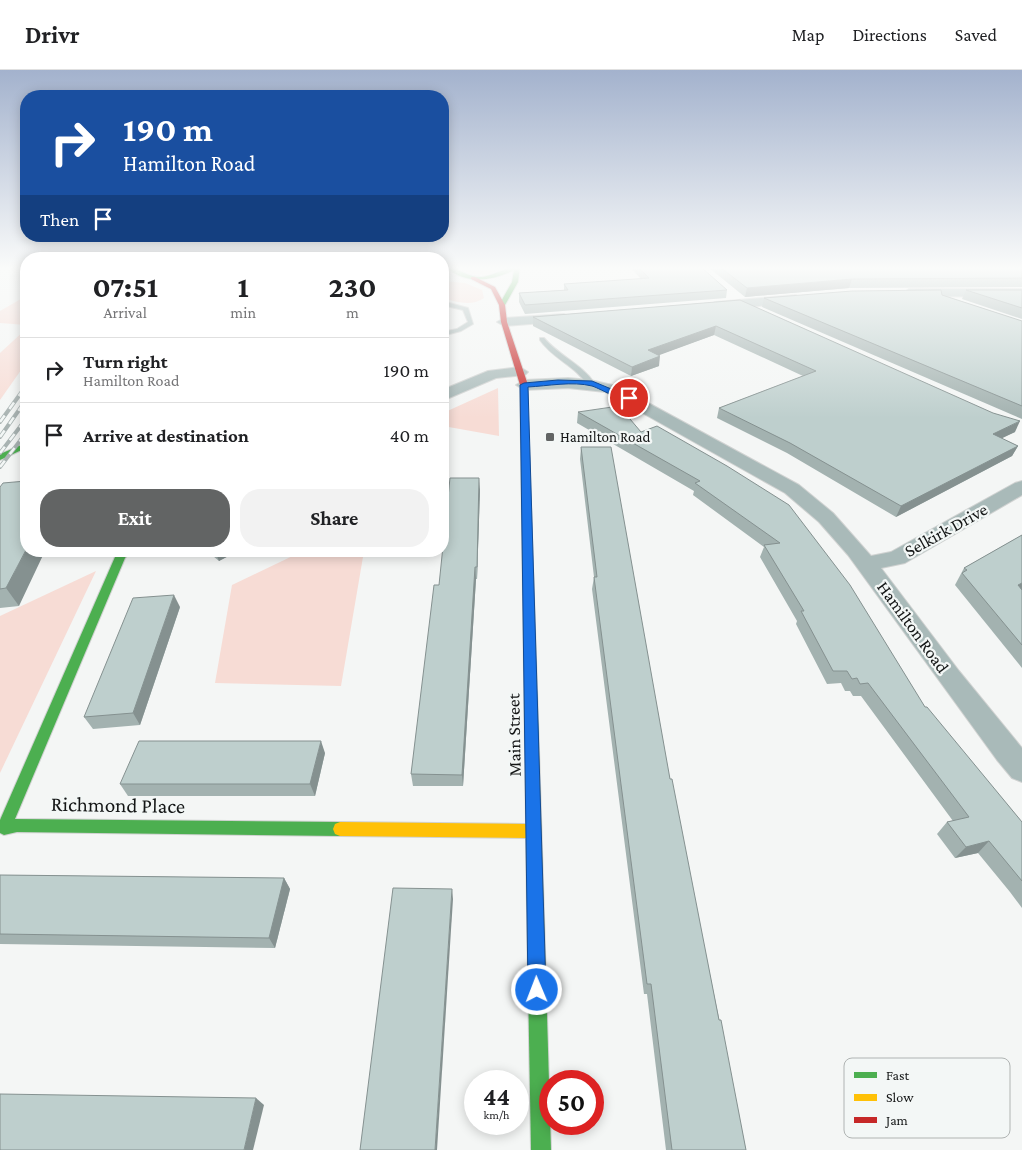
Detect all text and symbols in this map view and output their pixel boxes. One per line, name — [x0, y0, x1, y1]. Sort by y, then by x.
text: Drivr — [25, 21, 80, 48]
text: Map — [792, 25, 824, 45]
text: Directions — [852, 25, 927, 45]
text: Saved — [955, 25, 997, 45]
icon: right — [40, 110, 105, 175]
text: 190 m — [123, 110, 213, 149]
text: Hamilton Road — [123, 151, 255, 176]
icon: arrive — [89, 205, 117, 233]
text: Then — [40, 209, 79, 230]
text: 07:51 — [92, 270, 158, 303]
text: 1 — [238, 270, 249, 303]
text: 230 — [328, 270, 377, 303]
text: Arrival — [103, 304, 147, 321]
text: min — [230, 304, 256, 321]
text: m — [346, 304, 359, 321]
text: Turn right — [83, 351, 168, 372]
icon: right — [40, 356, 68, 384]
text: 190 m — [383, 360, 429, 381]
text: Hamilton Road — [83, 372, 179, 389]
pin — [608, 377, 650, 419]
icon: arrive — [615, 384, 643, 412]
icon: arrive — [40, 421, 68, 449]
text: Arrive at destination — [83, 425, 249, 446]
text: 40 m — [390, 425, 429, 446]
place label: Hamilton Road — [560, 429, 650, 445]
marker: Hamilton Road — [544, 431, 556, 443]
button: Exit — [40, 489, 230, 547]
button: Share — [240, 489, 429, 547]
street label: Selkirk Drive — [901, 499, 991, 561]
street label: Hamilton Road — [873, 577, 953, 677]
street label: Main Street — [503, 692, 525, 777]
street label: Richmond Place — [51, 792, 185, 818]
position arrow — [510, 963, 562, 1015]
legend — [844, 1058, 1010, 1138]
text: Fast — [886, 1067, 910, 1083]
speed limit sign: 50 — [539, 1070, 604, 1135]
text: 44 — [483, 1083, 510, 1110]
text: Slow — [886, 1089, 914, 1105]
text: km/h — [484, 1108, 509, 1122]
text: Jam — [884, 1112, 908, 1128]

